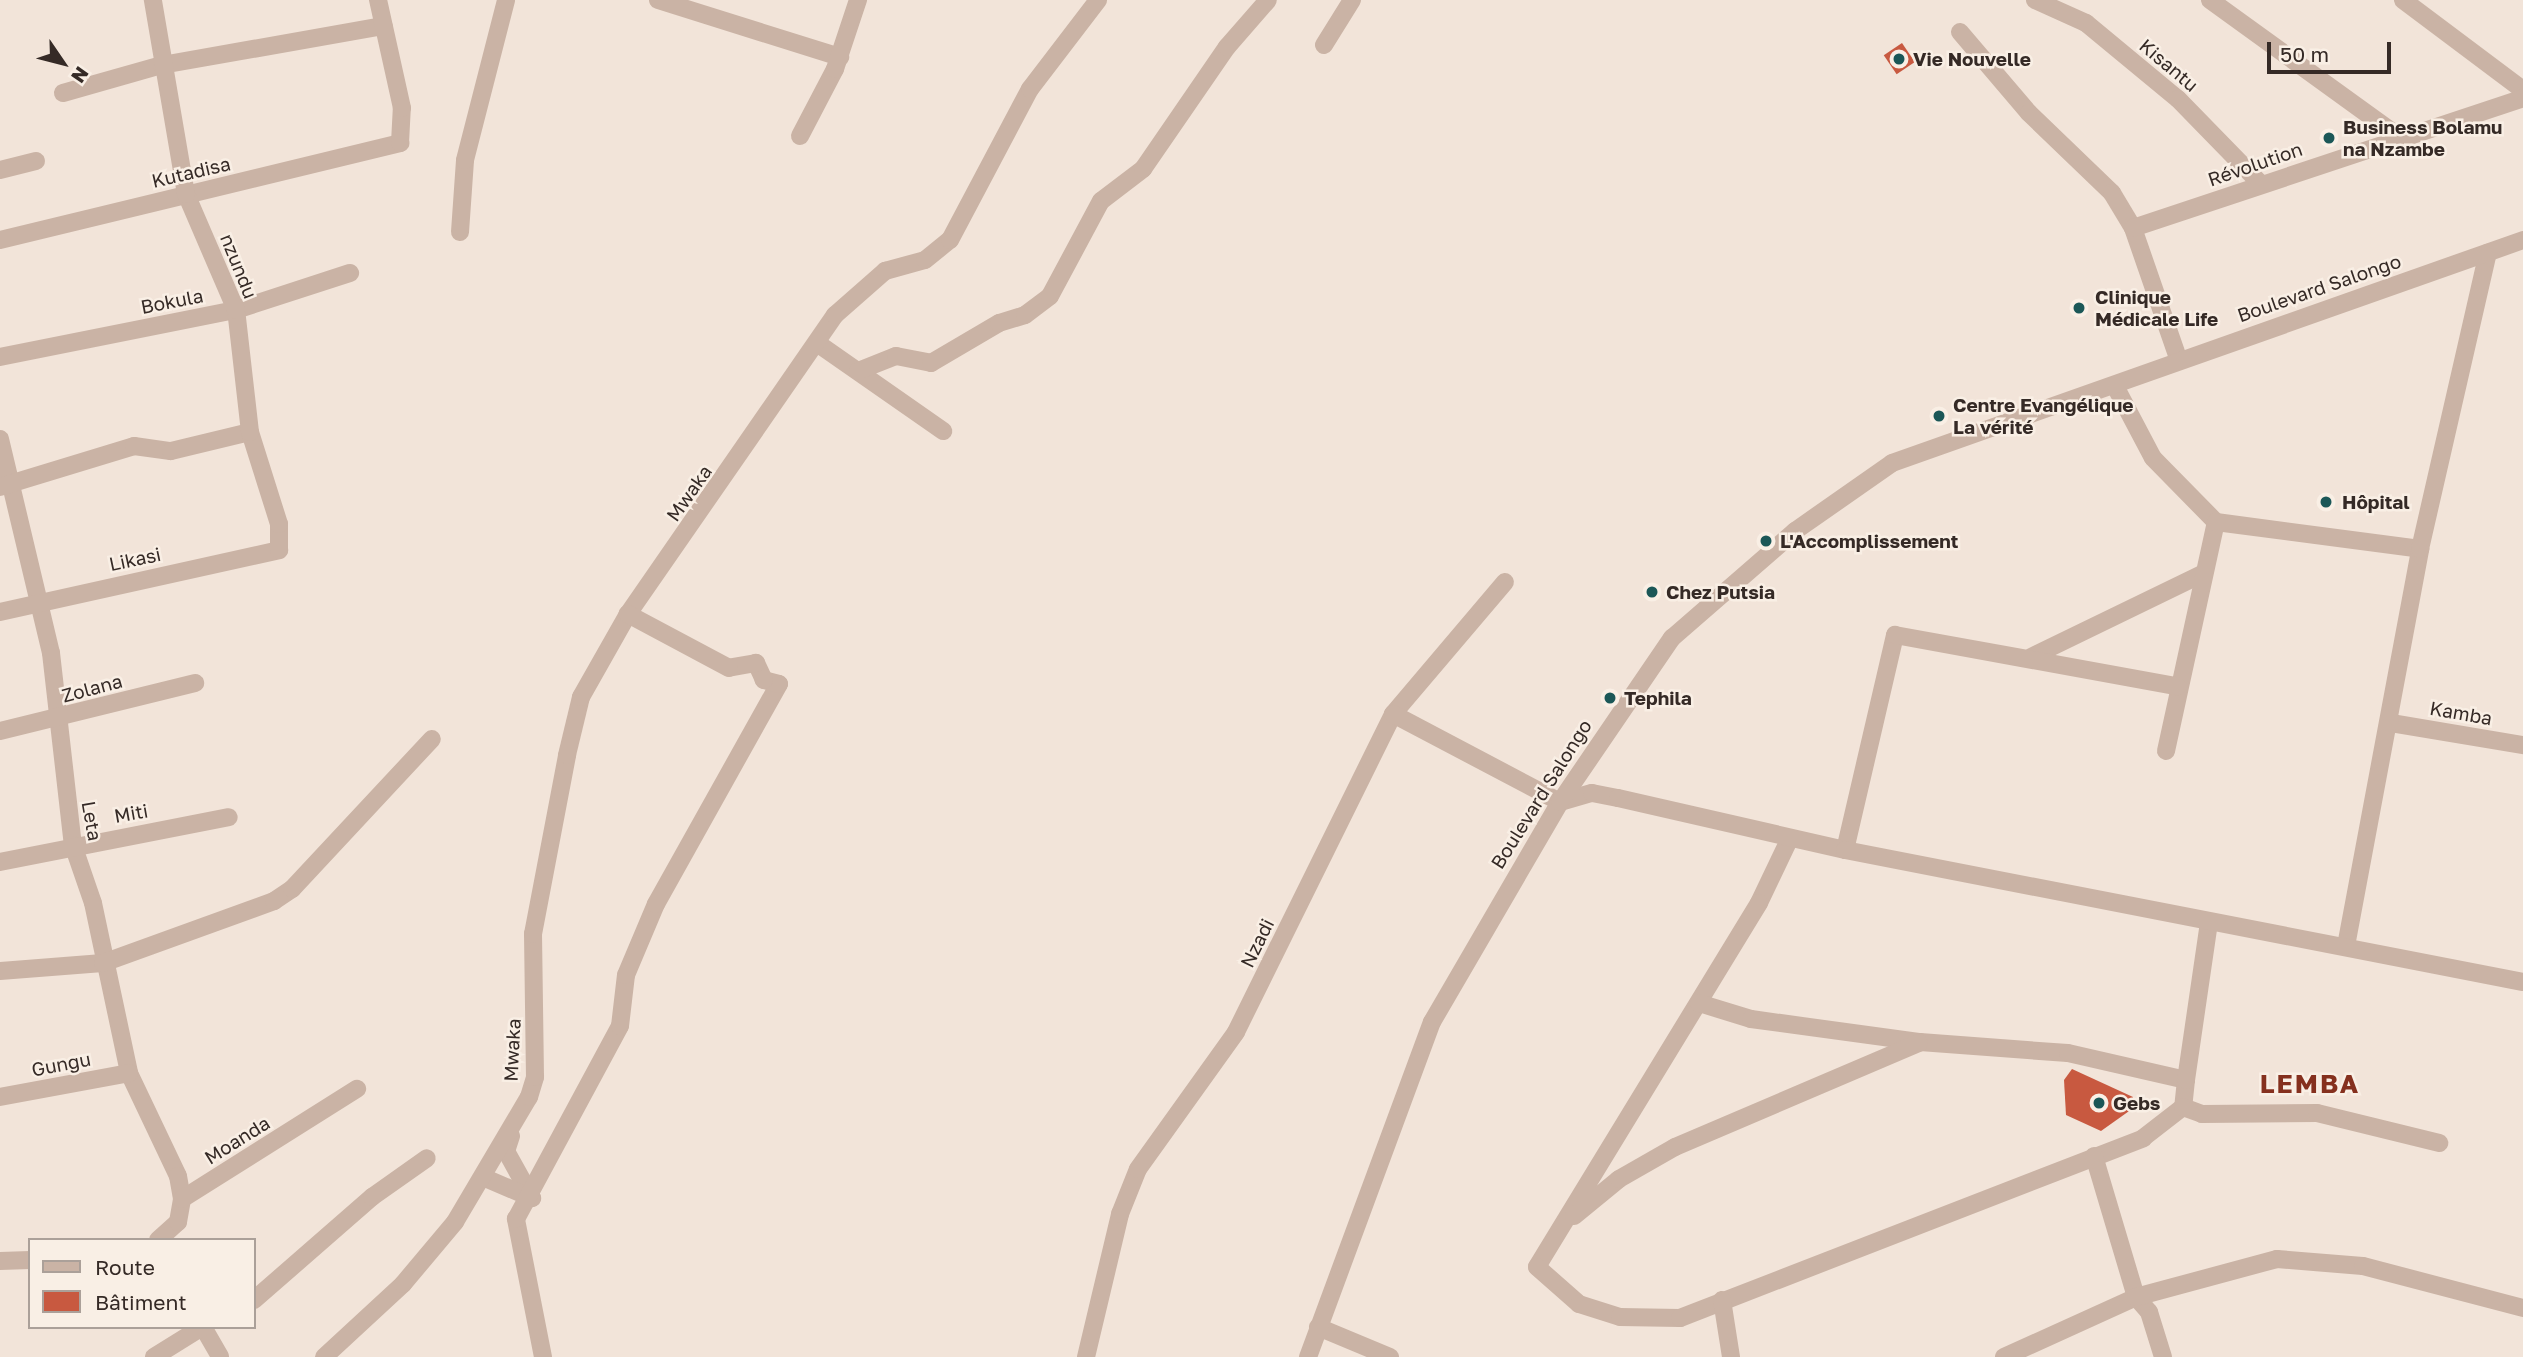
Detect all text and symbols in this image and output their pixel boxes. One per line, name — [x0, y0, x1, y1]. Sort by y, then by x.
north arrow — [28, 28, 98, 98]
scale bar — [2271, 28, 2395, 72]
street label: Kisantu — [2135, 34, 2203, 96]
text: 50 m — [2280, 41, 2329, 67]
place label: Vie Nouvelle — [1913, 48, 2031, 70]
marker: Vie Nouvelle — [1891, 51, 1907, 67]
text: N — [67, 63, 94, 88]
place label: Business Bolamu na Nzambe — [2343, 116, 2502, 160]
marker: Business Bolamu na Nzambe — [2321, 130, 2337, 146]
street label: Révolution — [2205, 137, 2305, 191]
street label: Kutadisa — [149, 152, 233, 192]
street label: nzundu — [216, 230, 262, 302]
street label: Boulevard Salongo — [2234, 249, 2404, 327]
street label: Bokula — [139, 284, 205, 318]
place label: Clinique Médicale Life — [2095, 286, 2218, 330]
marker: Clinique Médicale Life — [2069, 298, 2089, 318]
place label: Centre Evangélique La vérité — [1953, 394, 2133, 438]
marker: Centre Evangélique La vérité — [1931, 408, 1947, 424]
street label: Mwaka — [661, 461, 717, 525]
place label: Hôpital — [2342, 491, 2410, 513]
marker: Hôpital — [2316, 492, 2336, 512]
place label: L'Accomplissement — [1780, 530, 1958, 552]
marker: L'Accomplissement — [1758, 533, 1774, 549]
street label: Likasi — [107, 542, 163, 576]
place label: Chez Putsia — [1666, 581, 1775, 603]
marker: Chez Putsia — [1644, 584, 1660, 600]
street label: Zolana — [59, 669, 125, 707]
place label: Tephila — [1624, 687, 1692, 709]
marker: Tephila — [1602, 690, 1618, 706]
street label: Kamba — [2428, 696, 2494, 730]
street label: Boulevard Salongo — [1486, 715, 1596, 873]
street label: Leta — [77, 799, 107, 843]
street label: Miti — [112, 799, 150, 827]
street label: Nzadi — [1235, 915, 1279, 971]
street label: Mwaka — [499, 1018, 525, 1082]
street label: Gungu — [29, 1047, 93, 1081]
district label: LEMBA — [2260, 1068, 2360, 1100]
place label: Gebs — [2113, 1092, 2160, 1114]
marker: Gebs — [2091, 1095, 2107, 1111]
street label: Moanda — [200, 1111, 274, 1169]
legend — [28, 1238, 256, 1329]
text: Route — [95, 1254, 155, 1280]
text: Bâtiment — [95, 1289, 187, 1315]

